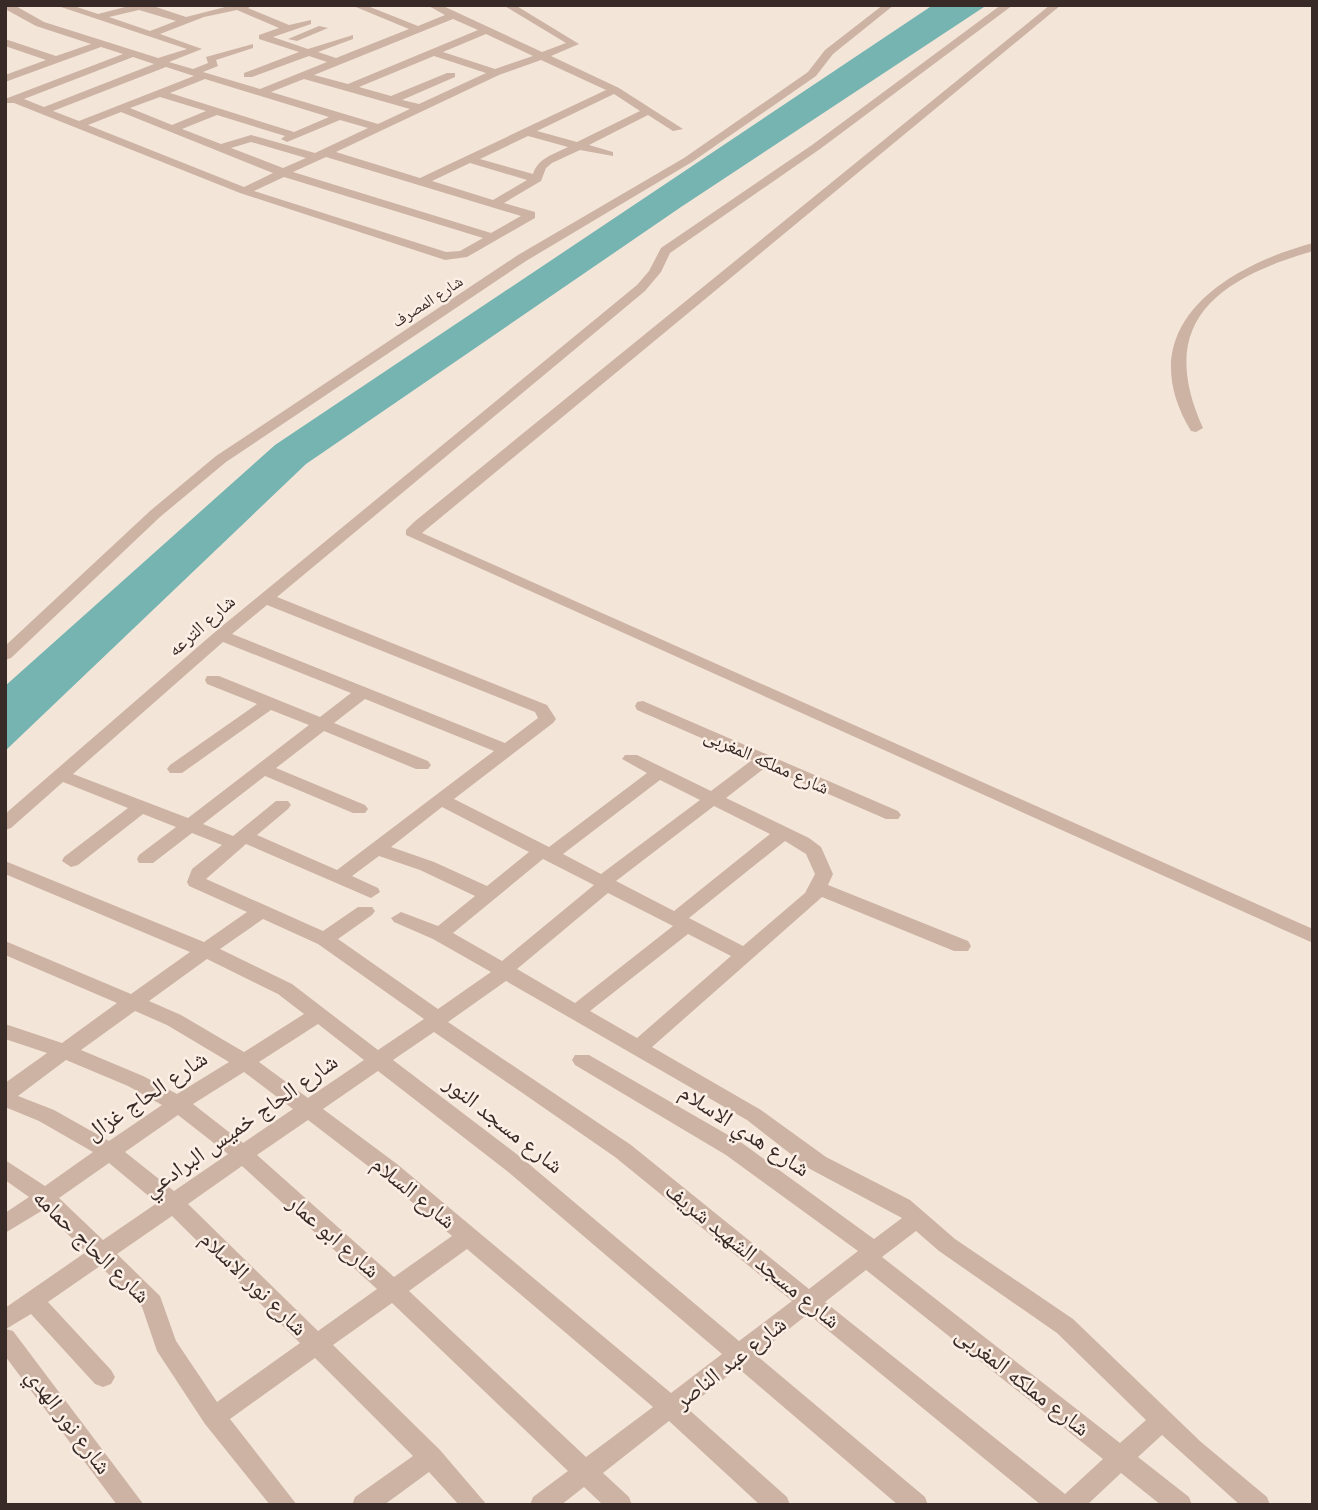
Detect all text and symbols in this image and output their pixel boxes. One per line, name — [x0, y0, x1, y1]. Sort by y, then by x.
street label: شارع المصرف — [388, 271, 467, 332]
street label: شارع الترعه — [163, 590, 240, 661]
street label: شارع مملكه المغربى — [701, 724, 833, 799]
street label: شارع الحاج غزال — [80, 1044, 213, 1147]
street label: شارع الحاج خميس البرادعي — [137, 1047, 346, 1207]
street label: شارع مسجد النور — [437, 1068, 569, 1180]
street label: شارع هدي الاسلام — [672, 1077, 815, 1187]
street label: شارع السلام — [365, 1150, 462, 1236]
street label: شارع مسجد الشهيد شريف — [659, 1176, 846, 1335]
street label: شارع الحاج حمامه — [27, 1183, 156, 1310]
street label: شارع ابو عمار — [281, 1188, 386, 1285]
street label: شارع نور الاسلام — [193, 1225, 314, 1343]
street label: شارع عبد الناصر — [668, 1310, 792, 1416]
street label: شارع مملكه المغربى — [950, 1320, 1096, 1443]
street label: شارع نور الهدي — [16, 1363, 118, 1482]

